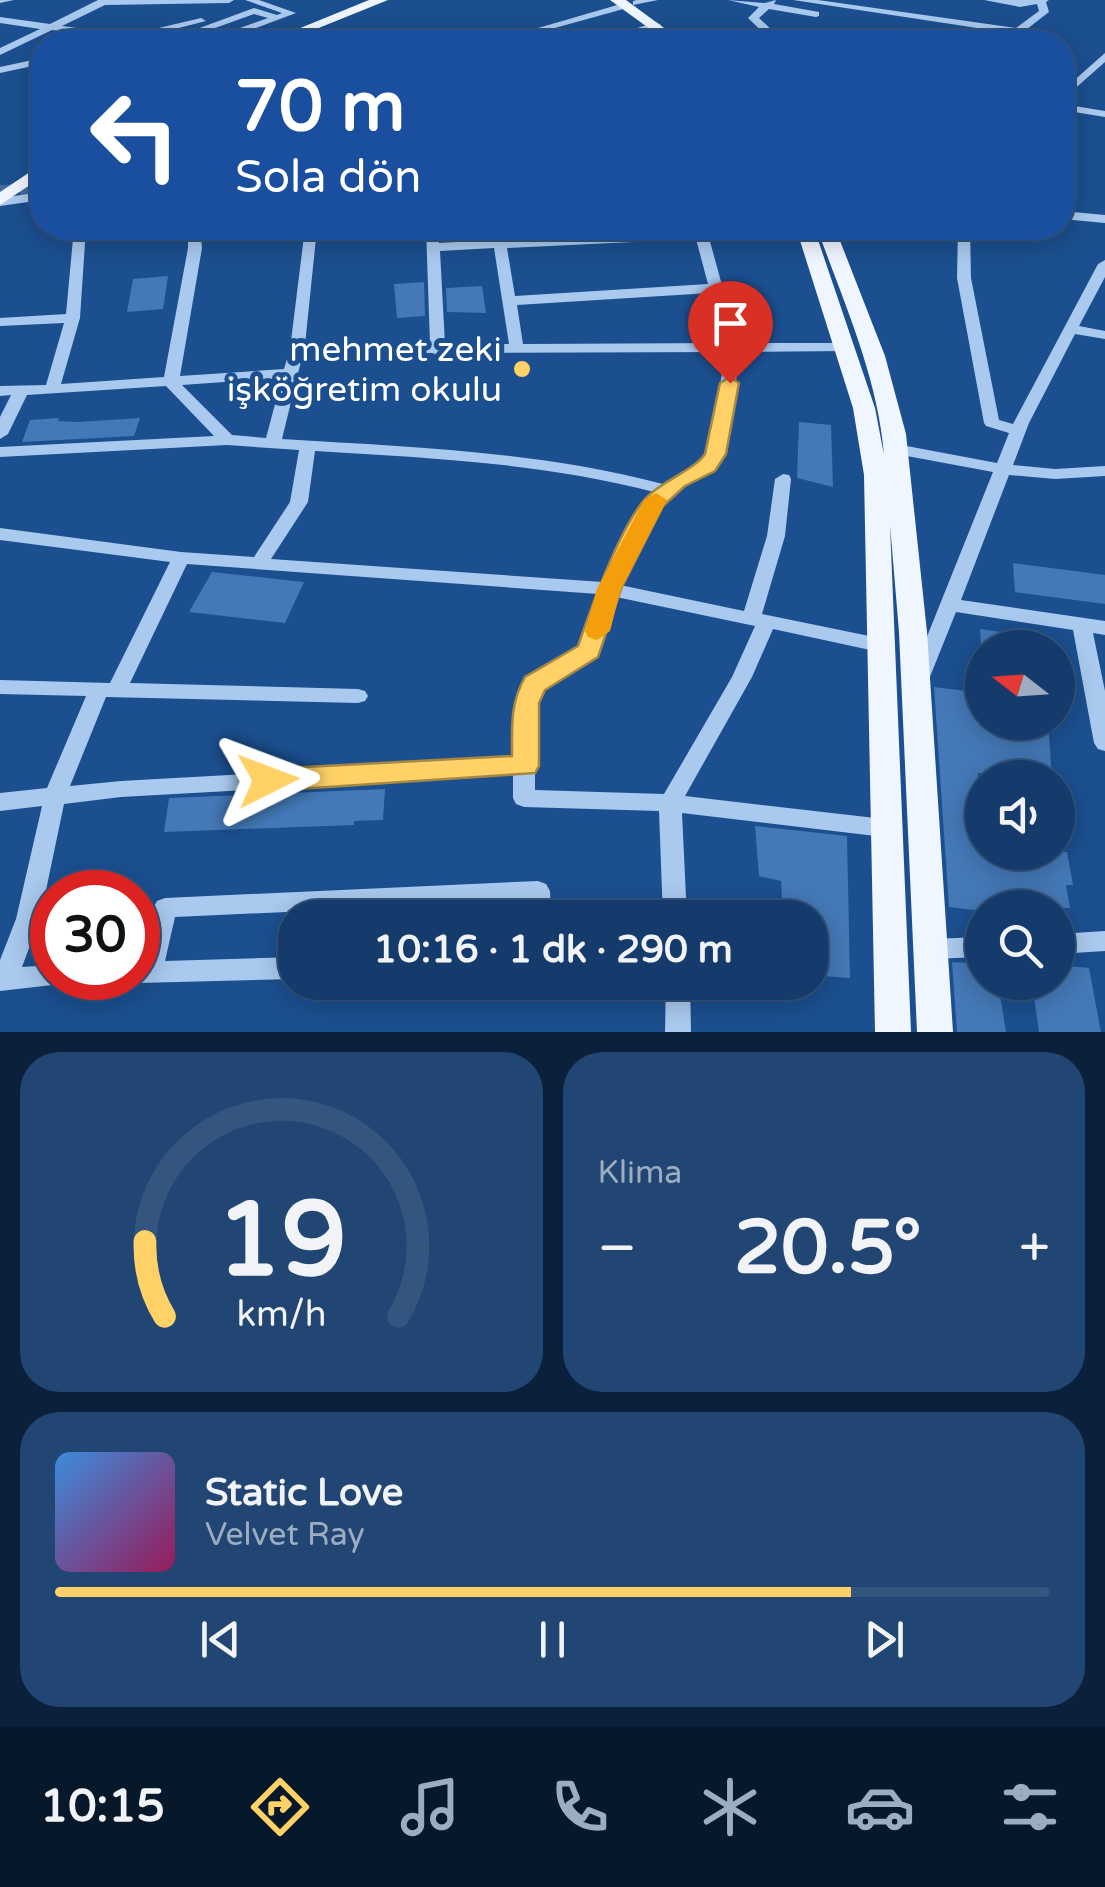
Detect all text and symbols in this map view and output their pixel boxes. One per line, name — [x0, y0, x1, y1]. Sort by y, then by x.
text: 70 m — [235, 66, 405, 150]
icon: left — [70, 70, 200, 200]
text: Sola dön — [235, 151, 421, 205]
pin — [688, 281, 773, 384]
icon: arrive — [703, 296, 758, 351]
place label: mehmet zeki işköğretim okulu — [227, 329, 502, 411]
marker: mehmet zeki işköğretim okulu — [511, 358, 533, 380]
north arrow — [965, 630, 1075, 740]
map controls — [965, 630, 1075, 1000]
position arrow — [216, 728, 320, 832]
button: sound — [965, 760, 1075, 870]
speed limit sign: 30 — [30, 870, 160, 1000]
button: search — [965, 890, 1075, 1000]
text: 10:16 · 1 dk · 290 m — [373, 927, 733, 973]
text: Klima — [598, 1154, 682, 1192]
text: 19 — [216, 1179, 347, 1304]
text: 20.5° — [734, 1203, 922, 1293]
text: − — [598, 1216, 637, 1282]
text: + — [1019, 1216, 1050, 1282]
text: km/h — [236, 1293, 326, 1336]
text: Static Love — [205, 1470, 403, 1516]
text: Velvet Ray — [205, 1516, 365, 1554]
icon: previous — [193, 1612, 248, 1667]
icon: pause — [525, 1612, 580, 1667]
icon: next — [857, 1612, 912, 1667]
icon: directions — [245, 1772, 315, 1842]
icon: music — [395, 1772, 465, 1842]
icon: phone — [545, 1772, 615, 1842]
icon: climate — [695, 1772, 765, 1842]
icon: car — [845, 1772, 915, 1842]
icon: filters — [995, 1772, 1065, 1842]
text: 10:15 — [40, 1780, 165, 1834]

